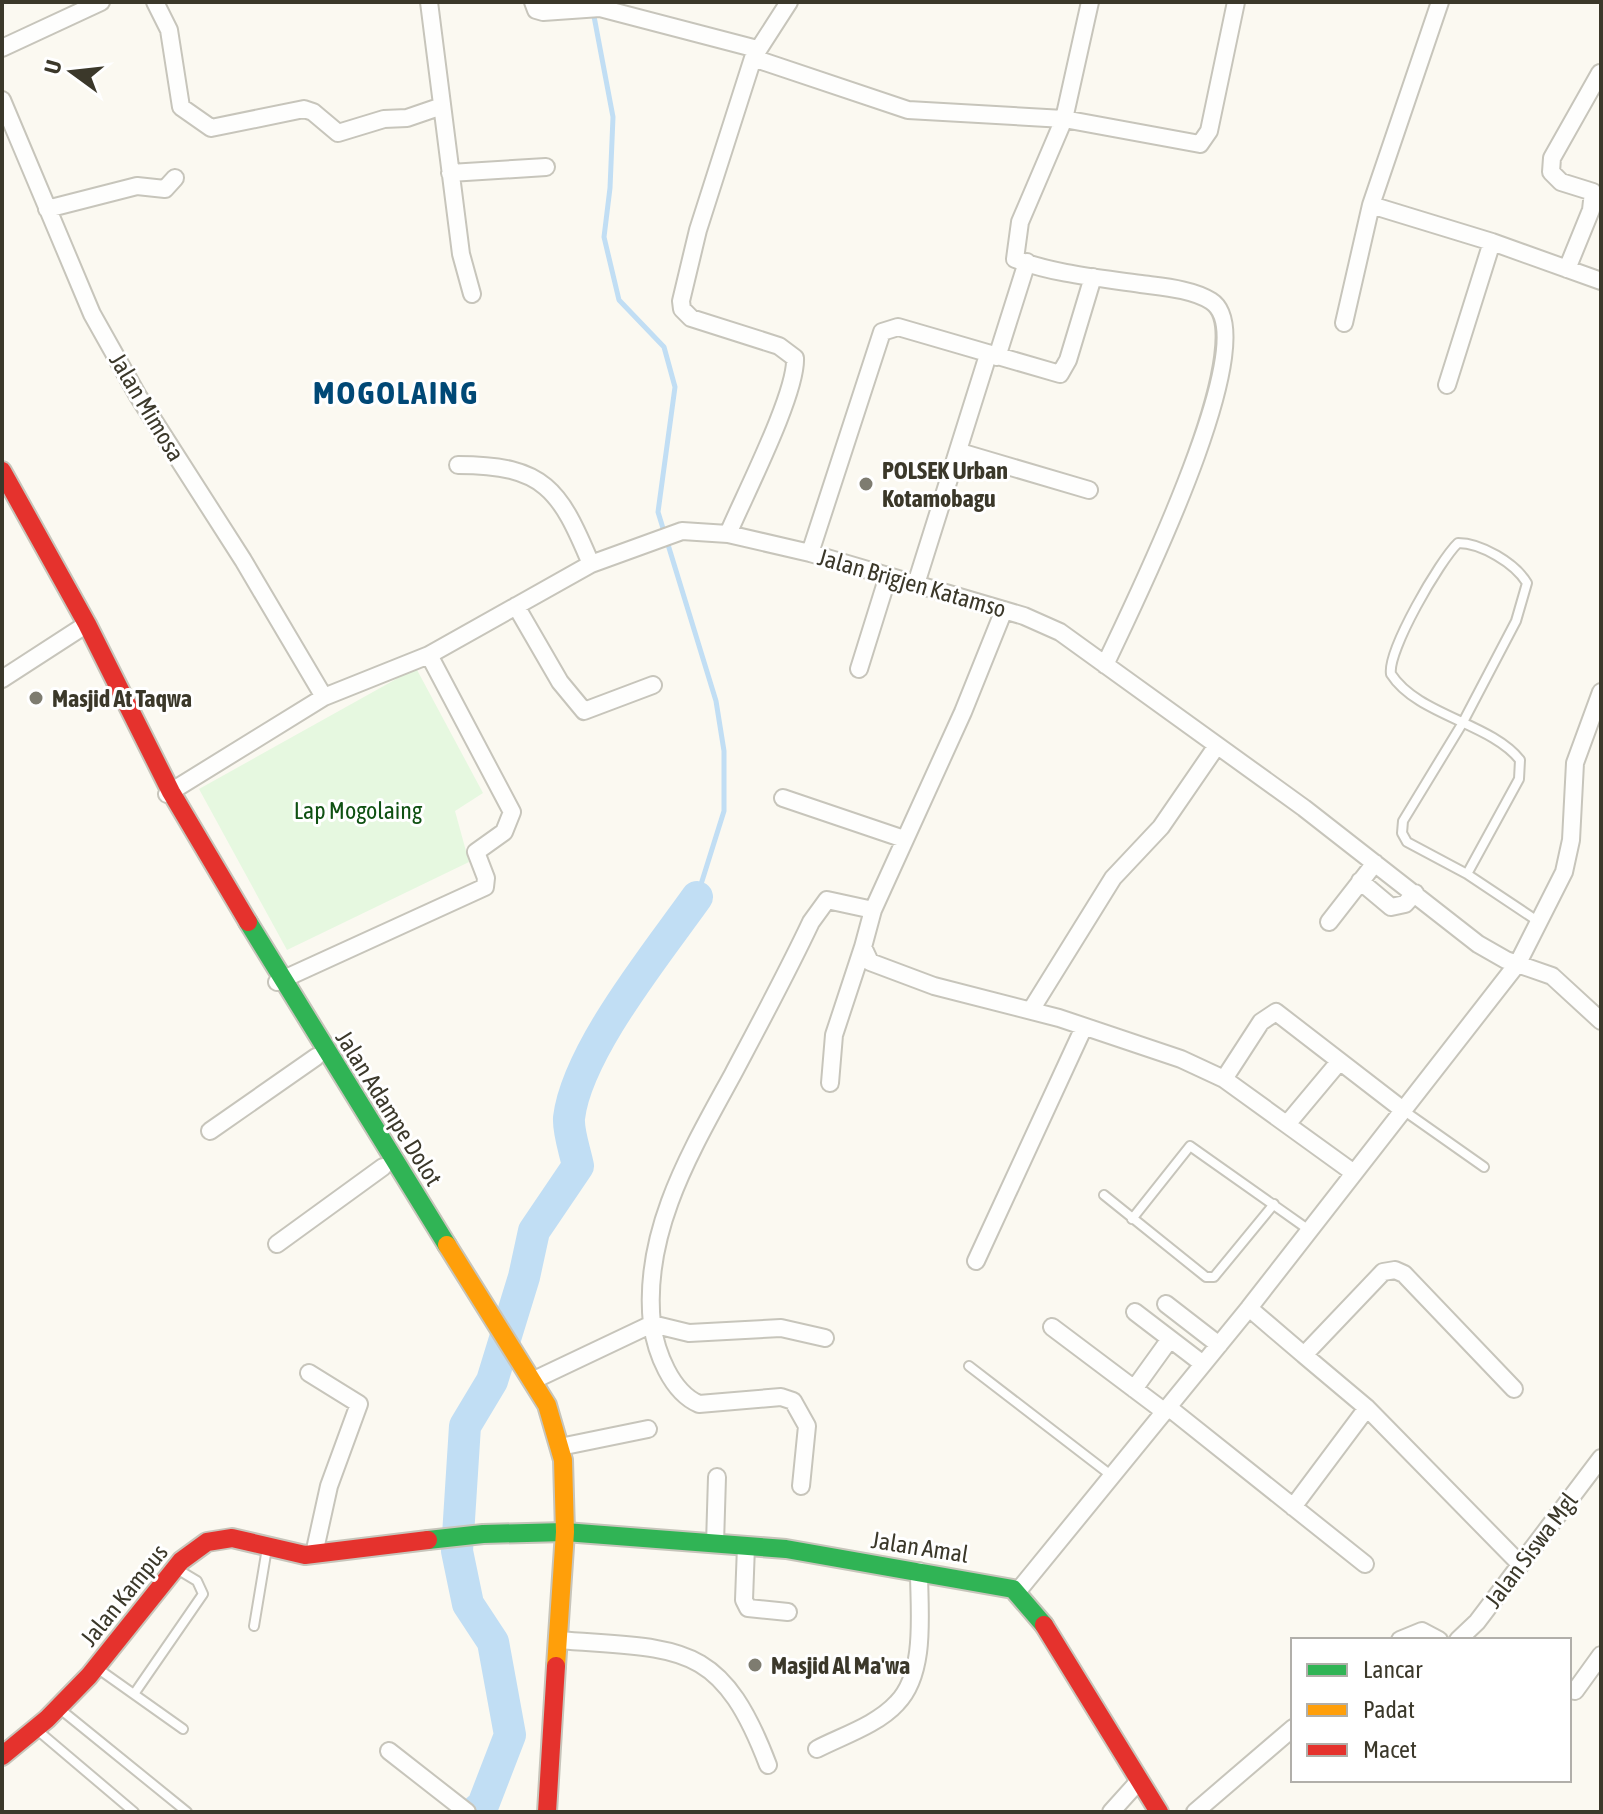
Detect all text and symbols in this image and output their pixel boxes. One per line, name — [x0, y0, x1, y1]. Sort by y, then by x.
north arrow — [32, 32, 112, 112]
text: U — [38, 57, 67, 76]
street label: Jalan Mimosa — [104, 348, 190, 466]
district label: MOGOLAING — [313, 374, 479, 411]
place label: POLSEK Urban Kotamobagu — [882, 457, 1008, 512]
marker: POLSEK Urban Kotamobagu — [857, 475, 875, 493]
street label: Jalan Brigjen Katamso — [815, 543, 1009, 623]
place label: Masjid At Taqwa — [52, 685, 192, 712]
marker: Masjid At Taqwa — [27, 689, 45, 707]
park label: Lap Mogolaing — [294, 797, 423, 824]
street label: Jalan Adampe Dolot — [331, 1026, 448, 1190]
street label: Jalan Siswa Mgl — [1479, 1487, 1583, 1613]
street label: Jalan Amal — [870, 1526, 971, 1568]
street label: Jalan Kampus — [75, 1539, 173, 1651]
legend — [1291, 1638, 1571, 1782]
place label: Masjid Al Ma'wa — [771, 1652, 910, 1679]
marker: Masjid Al Ma'wa — [746, 1656, 764, 1674]
text: Lancar — [1363, 1656, 1423, 1683]
text: Padat — [1363, 1696, 1415, 1723]
text: Macet — [1363, 1736, 1417, 1763]

